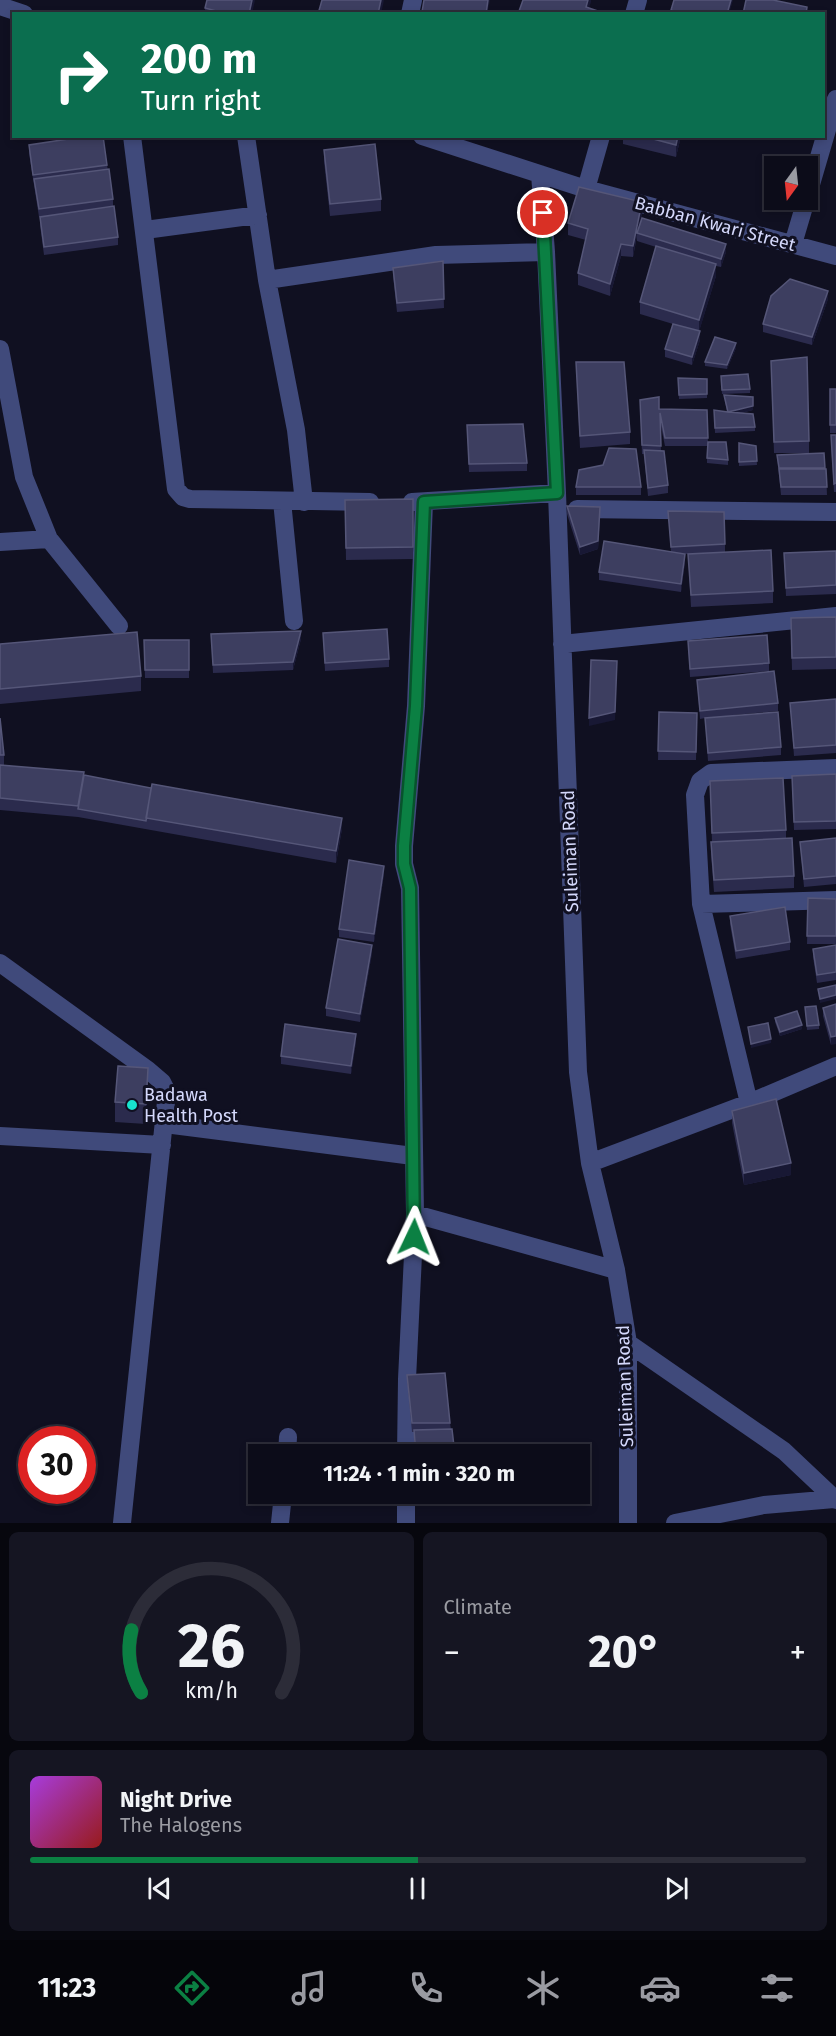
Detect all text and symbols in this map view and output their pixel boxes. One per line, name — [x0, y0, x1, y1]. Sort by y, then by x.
text: 200 m — [141, 34, 257, 84]
icon: right — [42, 36, 120, 114]
text: Turn right — [141, 85, 261, 117]
north arrow — [764, 156, 818, 210]
map controls — [764, 156, 818, 210]
pin — [517, 187, 568, 238]
street label: Babban Kwari Street — [632, 192, 798, 256]
icon: arrive — [526, 196, 559, 229]
street label: Suleiman Road — [557, 789, 583, 913]
place label: Badawa Health Post — [144, 1084, 238, 1127]
marker: Badawa Health Post — [125, 1098, 139, 1112]
position arrow — [382, 1205, 446, 1269]
street label: Suleiman Road — [612, 1324, 638, 1448]
speed limit sign: 30 — [18, 1426, 96, 1504]
text: 11:24 · 1 min · 320 m — [323, 1460, 515, 1487]
text: Climate — [444, 1595, 512, 1619]
text: 26 — [178, 1609, 245, 1684]
text: 20° — [588, 1625, 661, 1679]
text: − — [444, 1633, 460, 1673]
text: + — [790, 1633, 806, 1673]
text: km/h — [185, 1679, 238, 1705]
text: Night Drive — [120, 1786, 232, 1813]
text: The Halogens — [120, 1813, 242, 1837]
icon: previous — [143, 1872, 176, 1905]
icon: pause — [401, 1872, 434, 1905]
icon: next — [660, 1872, 693, 1905]
icon: directions — [171, 1967, 213, 2009]
icon: music — [288, 1967, 330, 2009]
icon: phone — [405, 1967, 447, 2009]
icon: climate — [522, 1967, 564, 2009]
icon: car — [639, 1967, 681, 2009]
icon: filters — [756, 1967, 798, 2009]
text: 11:23 — [38, 1972, 96, 2004]

